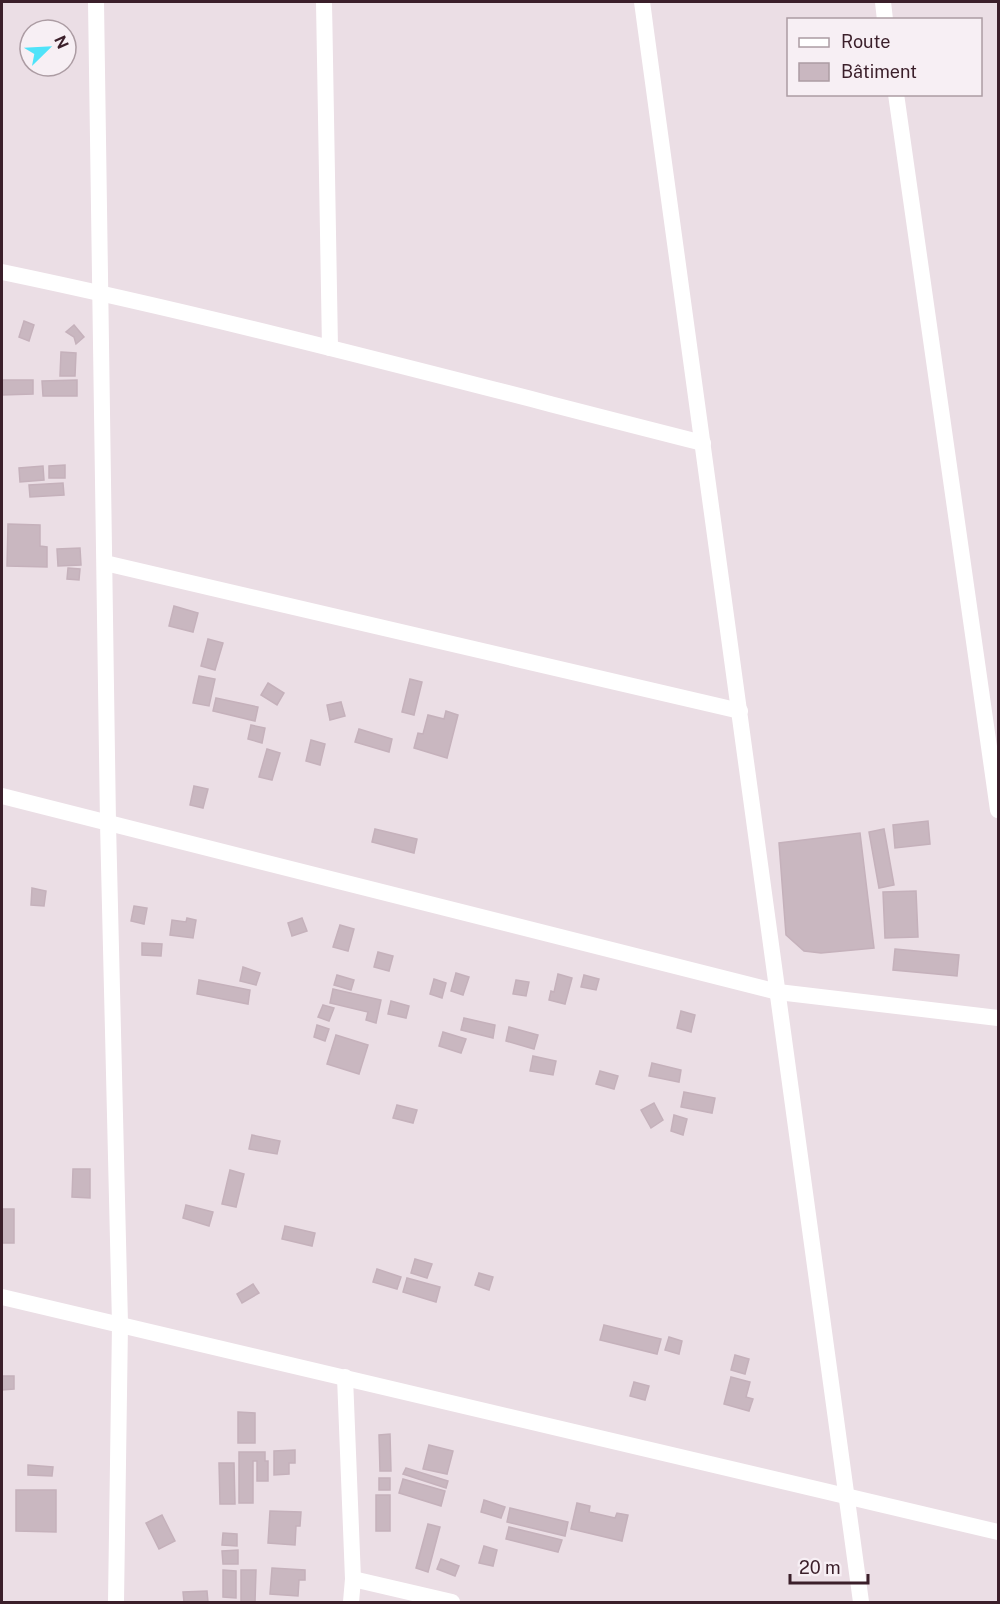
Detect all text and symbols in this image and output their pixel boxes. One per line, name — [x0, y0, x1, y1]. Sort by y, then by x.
north arrow — [18, 18, 78, 78]
legend — [787, 18, 982, 96]
text: Route — [841, 31, 890, 52]
text: N — [50, 33, 72, 52]
text: Bâtiment — [841, 61, 917, 82]
scale bar — [790, 1547, 868, 1585]
text: 20 m — [799, 1557, 841, 1578]

